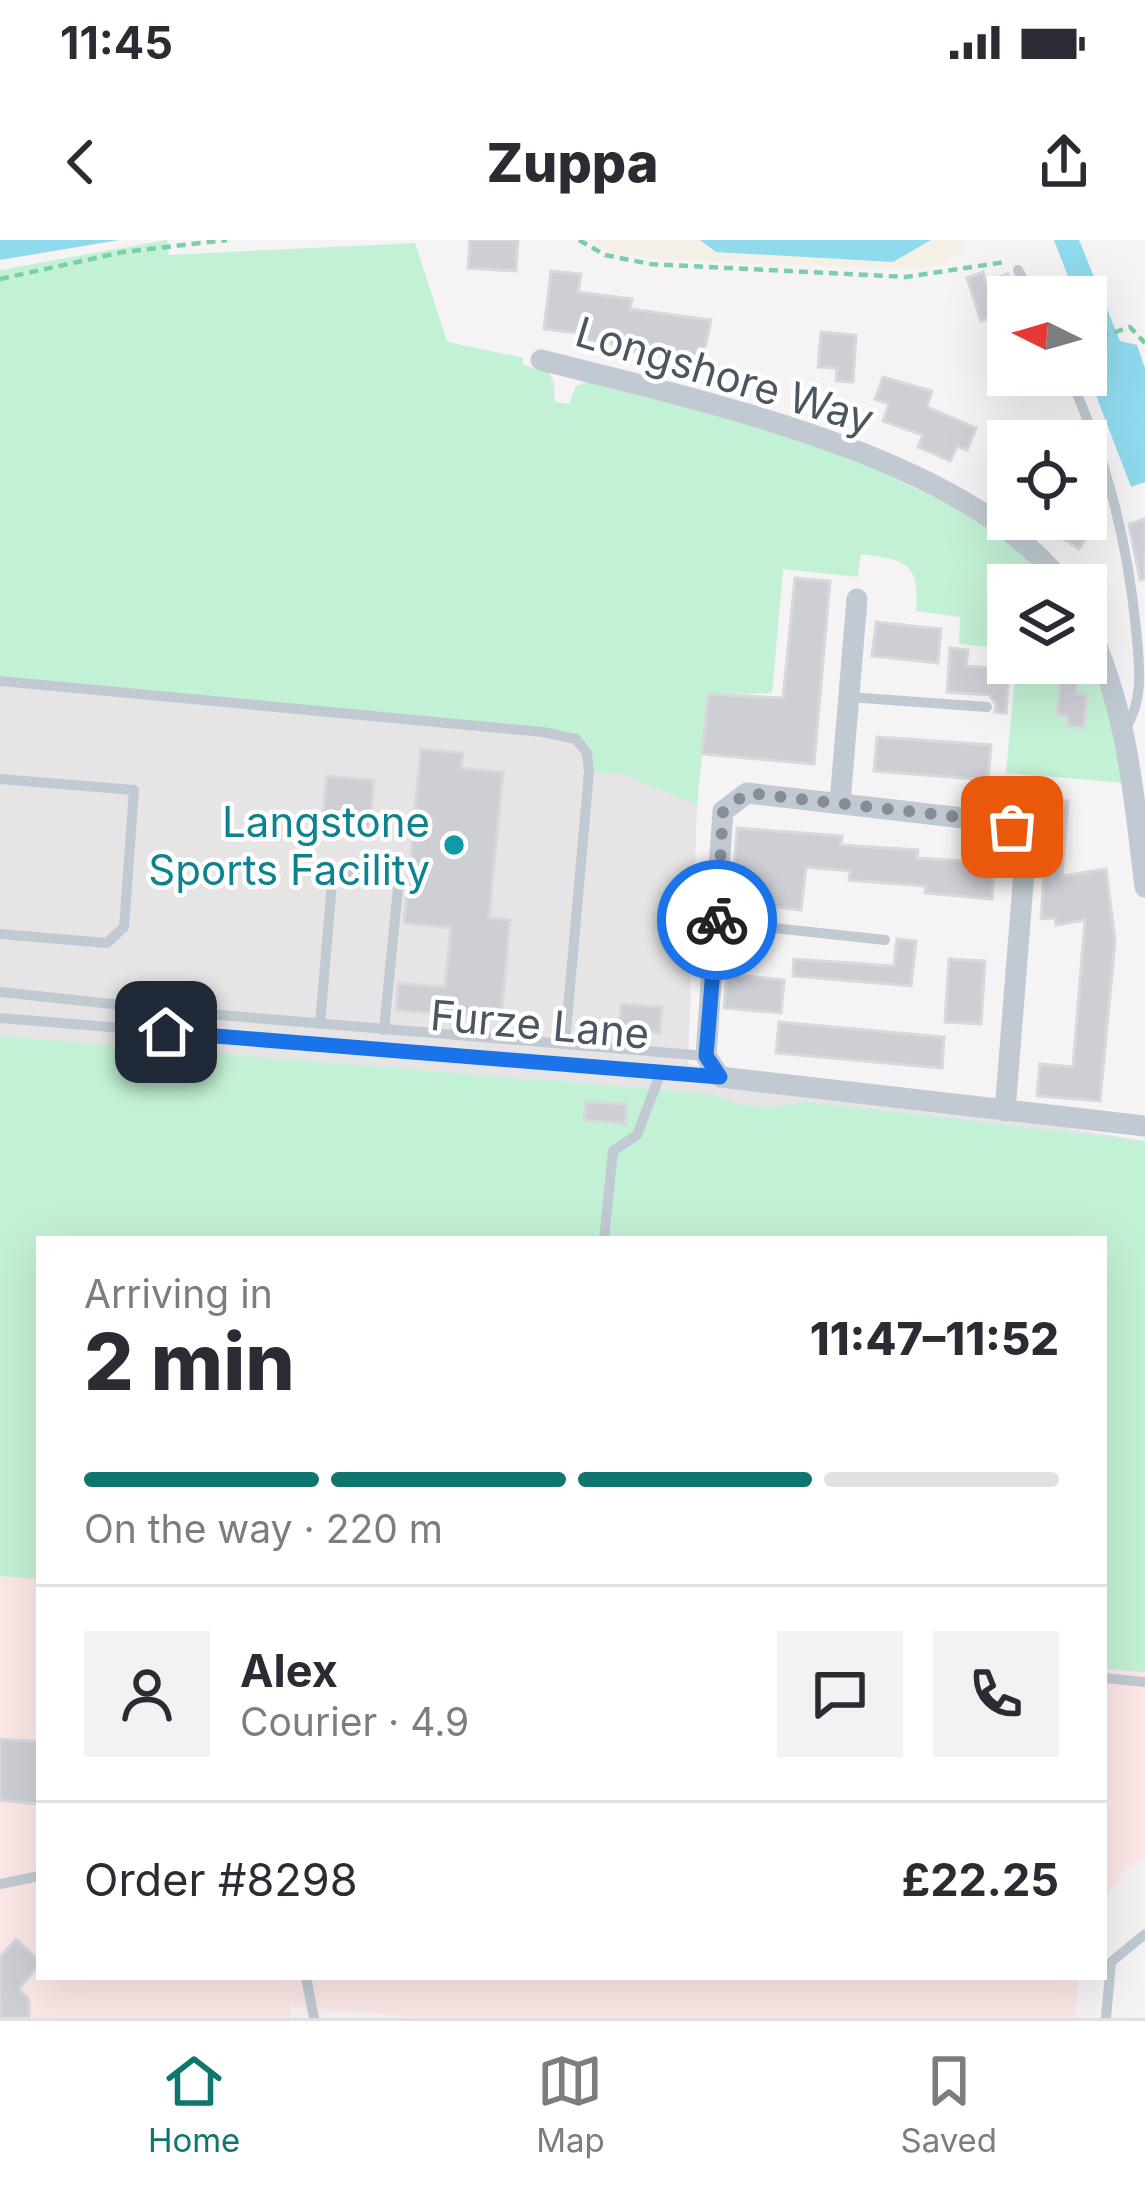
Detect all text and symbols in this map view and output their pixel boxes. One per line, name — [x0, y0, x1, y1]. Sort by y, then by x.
text: 11:45 — [60, 15, 173, 70]
icon: back — [48, 129, 114, 195]
icon: share — [1031, 129, 1097, 195]
text: Zuppa — [486, 130, 659, 195]
north arrow — [987, 276, 1107, 396]
map controls — [987, 276, 1107, 684]
street label: Longshore Way — [570, 305, 880, 445]
button: locate — [987, 420, 1107, 540]
button: layers — [987, 564, 1107, 684]
pin — [961, 776, 1063, 878]
icon: bag — [979, 794, 1045, 860]
place label: Langstone Sports Facility — [148, 796, 430, 895]
marker: Langstone Sports Facility — [441, 832, 467, 858]
courier — [657, 860, 777, 980]
icon: bike — [684, 887, 750, 953]
pin — [115, 981, 217, 1083]
street label: Furze Lane — [428, 989, 652, 1059]
icon: home — [133, 999, 199, 1065]
text: Arriving in — [84, 1270, 273, 1317]
text: 11:47–11:52 — [810, 1311, 1059, 1366]
text: 2 min — [84, 1314, 295, 1409]
text: On the way · 220 m — [84, 1505, 443, 1552]
button: person — [84, 1631, 210, 1757]
button: chat — [777, 1631, 903, 1757]
button: phone — [933, 1631, 1059, 1757]
text: Alex — [240, 1643, 338, 1698]
text: Courier · 4.9 — [240, 1698, 469, 1745]
text: Order #8298 — [84, 1852, 358, 1907]
text: £22.25 — [901, 1852, 1059, 1907]
tab: Home — [148, 2048, 240, 2160]
tab: Map — [536, 2048, 605, 2160]
tab: Saved — [901, 2048, 997, 2160]

